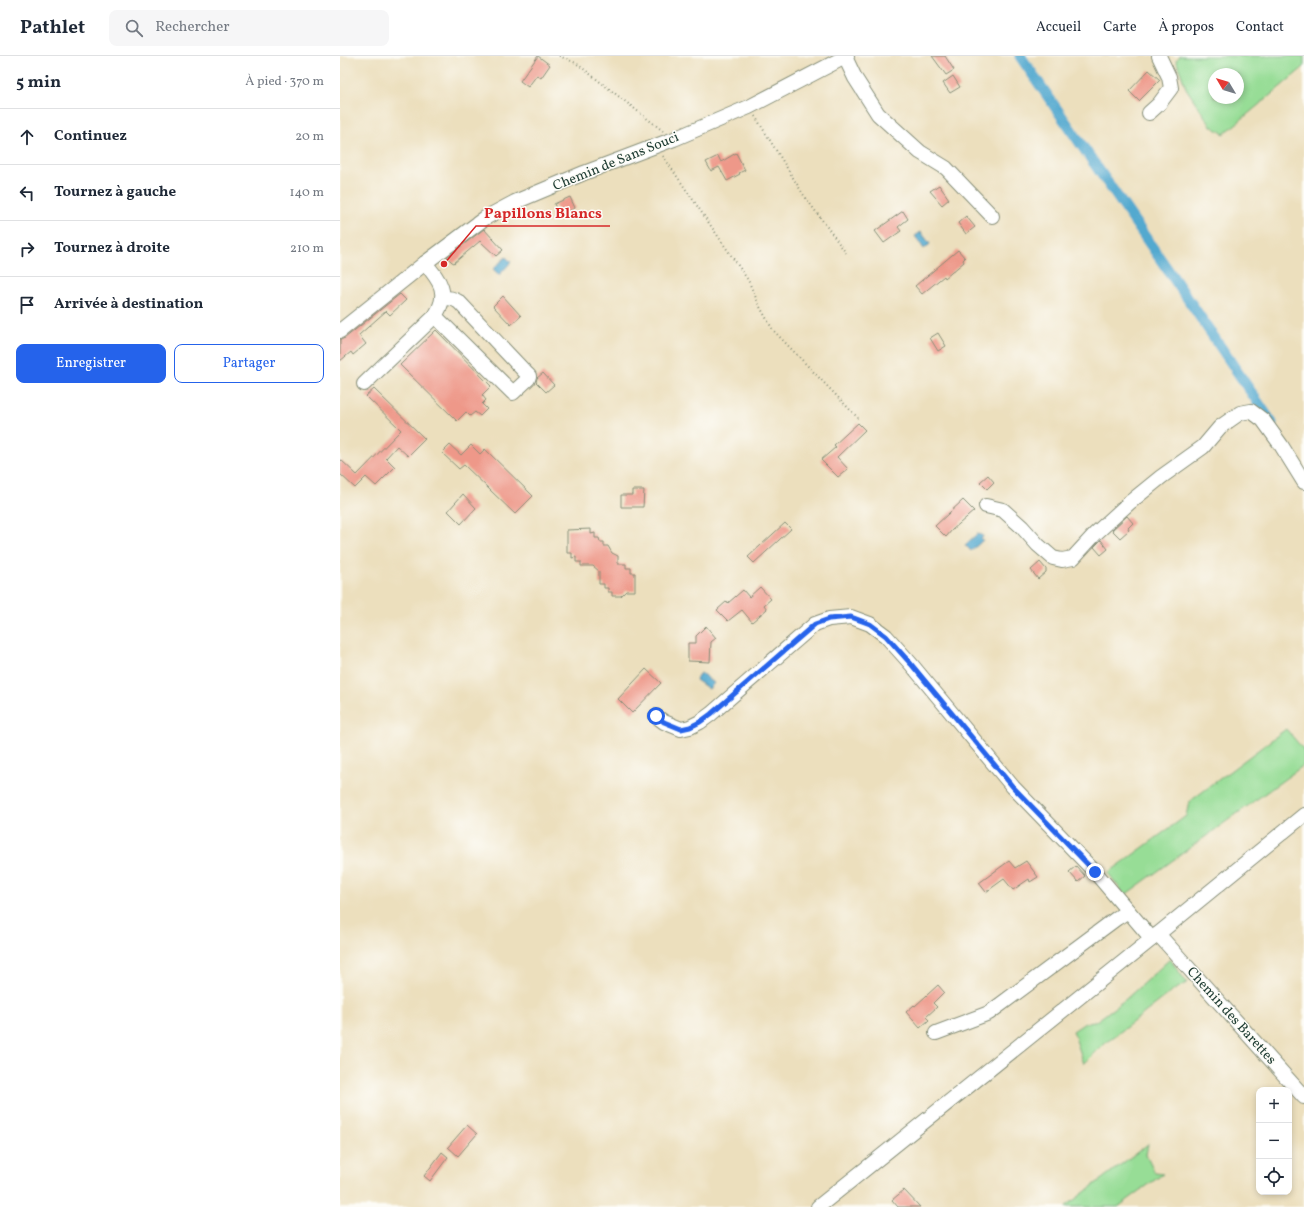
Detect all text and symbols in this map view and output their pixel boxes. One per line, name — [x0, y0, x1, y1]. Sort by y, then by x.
search box — [109, 10, 389, 46]
text: Pathlet — [20, 15, 85, 41]
icon: search — [123, 17, 145, 39]
text: Rechercher — [155, 17, 230, 38]
text: Accueil — [1036, 18, 1081, 37]
text: Carte — [1103, 18, 1137, 37]
text: À propos — [1159, 18, 1214, 37]
text: Contact — [1236, 18, 1284, 37]
north arrow — [1208, 68, 1244, 104]
text: 5 min — [16, 71, 61, 94]
text: À pied · 370 m — [245, 73, 324, 91]
icon: ahead — [16, 126, 38, 148]
text: Continuez — [54, 126, 127, 147]
text: 20 m — [295, 128, 324, 146]
street label: Chemin de Sans Souci — [550, 128, 682, 196]
icon: left — [16, 182, 38, 204]
text: Tournez à gauche — [54, 182, 176, 203]
text: 140 m — [290, 184, 324, 202]
callout: Papillons Blancs — [476, 199, 610, 226]
text: Papillons Blancs — [484, 204, 602, 225]
icon: right — [16, 238, 38, 260]
text: Tournez à droite — [54, 238, 170, 259]
text: 210 m — [290, 240, 324, 258]
icon: arrive — [16, 294, 38, 316]
text: Arrivée à destination — [54, 294, 203, 315]
button: Enregistrer — [16, 344, 166, 383]
button: Partager — [174, 344, 324, 383]
route start — [647, 707, 665, 725]
route end — [1086, 863, 1104, 881]
street label: Chemin des Barettes — [1182, 963, 1280, 1069]
map controls — [1256, 1087, 1292, 1195]
button: + — [1256, 1087, 1292, 1123]
button: − — [1256, 1123, 1292, 1159]
button: locate — [1256, 1159, 1292, 1195]

